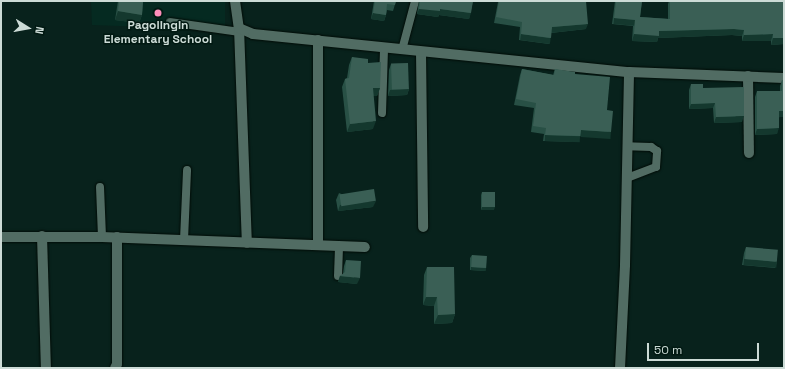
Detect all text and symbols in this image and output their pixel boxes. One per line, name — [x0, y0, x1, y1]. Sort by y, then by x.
north arrow — [8, 8, 48, 48]
marker: Pagolingin Elementary School — [153, 8, 163, 18]
place label: Pagolingin Elementary School — [104, 19, 212, 47]
text: N — [32, 25, 47, 35]
scale bar — [649, 335, 761, 361]
text: 50 m — [654, 342, 682, 358]

